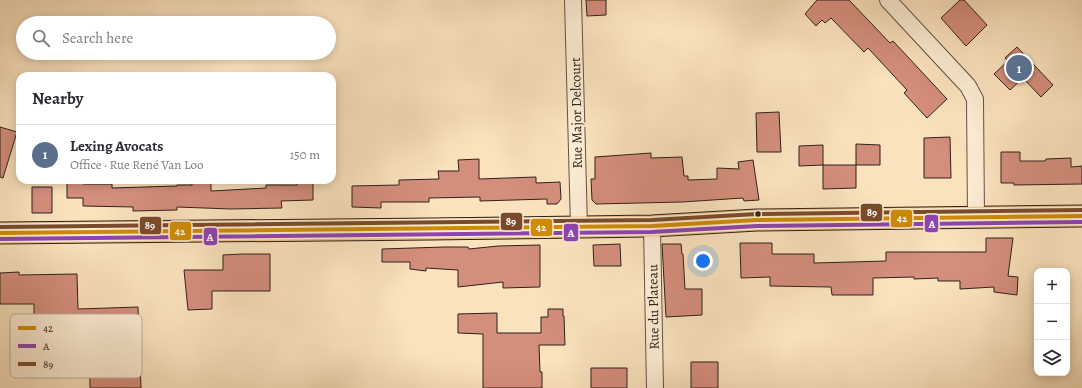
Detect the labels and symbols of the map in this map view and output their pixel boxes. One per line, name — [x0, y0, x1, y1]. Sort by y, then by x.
pin: 1 — [1006, 53, 1032, 83]
street label: Rue Major Delcourt — [566, 57, 587, 169]
line badge: 89 — [860, 203, 883, 222]
text: 89 — [867, 205, 877, 220]
unlabelled marker — [753, 209, 763, 219]
line badge: 42 — [890, 209, 913, 228]
text: 42 — [897, 211, 908, 226]
line badge: 89 — [500, 212, 523, 231]
text: 89 — [506, 214, 516, 229]
line badge: A — [924, 214, 939, 233]
line badge: 89 — [139, 216, 162, 235]
text: A — [928, 217, 936, 232]
text: 89 — [145, 218, 155, 233]
line badge: 42 — [530, 218, 553, 237]
text: 42 — [536, 220, 547, 235]
line badge: 42 — [169, 221, 192, 241]
line badge: A — [563, 223, 579, 242]
text: 42 — [175, 224, 186, 239]
text: A — [567, 226, 575, 241]
line badge: A — [203, 227, 218, 246]
text: A — [206, 230, 214, 245]
your location — [693, 251, 713, 271]
street label: Rue du Plateau — [643, 264, 664, 350]
legend — [10, 314, 142, 378]
text: 42 — [43, 321, 53, 336]
text: A — [42, 339, 50, 354]
text: 89 — [43, 357, 53, 372]

